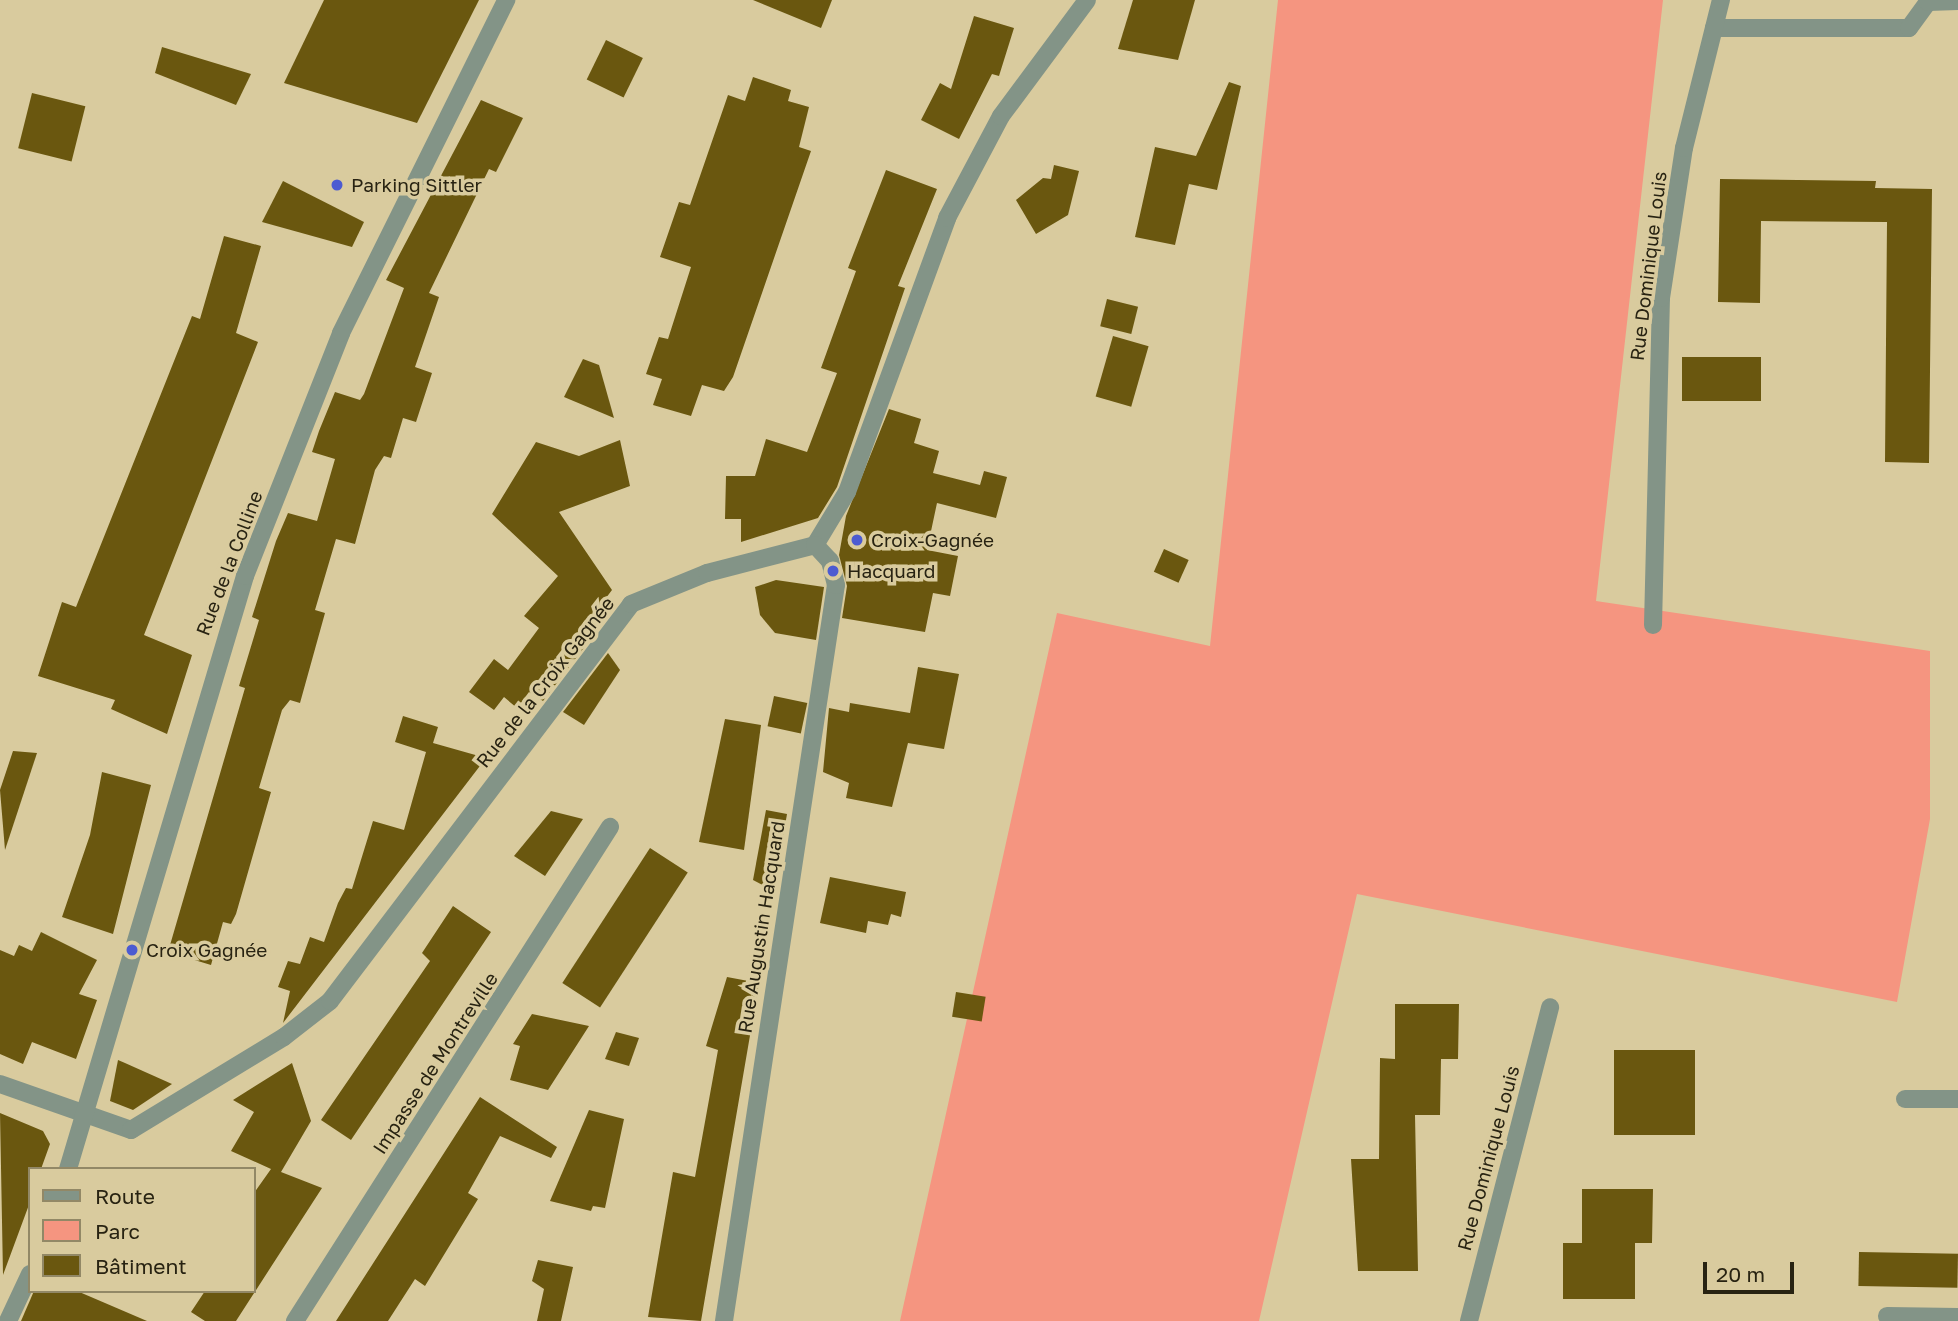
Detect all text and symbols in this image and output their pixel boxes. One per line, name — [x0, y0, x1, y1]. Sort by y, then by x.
street label: Rue Dominique Louis — [1625, 170, 1671, 362]
place label: Parking Sittler — [351, 174, 482, 196]
marker: Parking Sittler — [329, 177, 345, 193]
street label: Rue de la Colline — [191, 487, 267, 639]
place label: Croix-Gagnée — [871, 529, 994, 551]
marker: Croix-Gagnée — [849, 532, 865, 548]
place label: Hacquard — [847, 560, 935, 582]
marker: Hacquard — [825, 563, 841, 579]
street label: Rue de la Croix Gagnée — [471, 592, 619, 772]
street label: Rue Augustin Hacquard — [733, 819, 789, 1035]
place label: Croix Gagnée — [146, 939, 267, 961]
marker: Croix Gagnée — [124, 942, 140, 958]
street label: Impasse de Montreville — [368, 968, 502, 1158]
street label: Rue Dominique Louis — [1452, 1063, 1524, 1253]
legend — [28, 1167, 256, 1293]
text: Route — [95, 1183, 155, 1209]
text: Parc — [95, 1218, 140, 1244]
scale bar — [1706, 1248, 1797, 1292]
text: Bâtiment — [95, 1253, 187, 1279]
text: 20 m — [1716, 1261, 1765, 1287]

